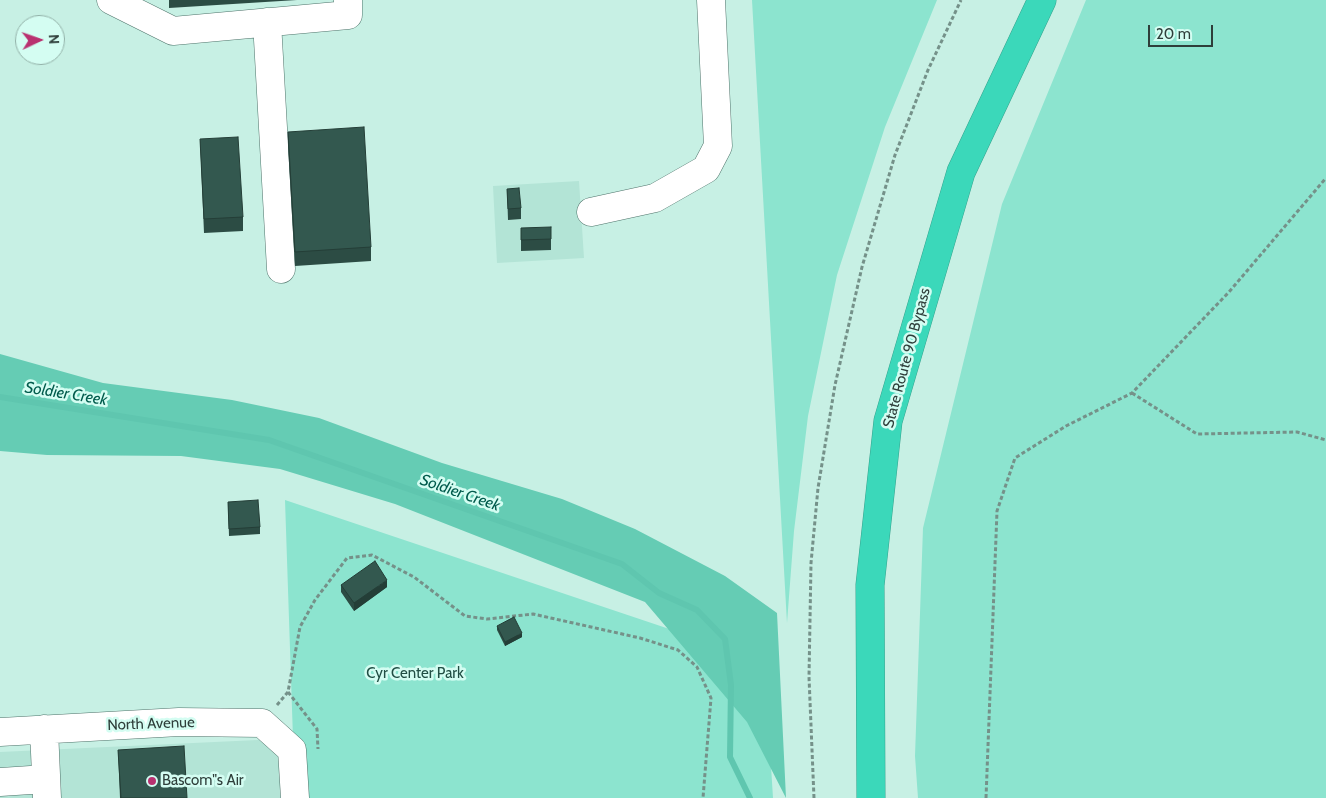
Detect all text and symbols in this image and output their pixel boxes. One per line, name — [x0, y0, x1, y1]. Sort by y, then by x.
north arrow — [15, 15, 65, 65]
scale bar — [1151, 15, 1216, 47]
text: 20 m — [1156, 25, 1191, 43]
text: N — [45, 34, 63, 45]
street label: State Route 90 Bypass — [880, 286, 934, 430]
water label: Soldier Creek — [23, 378, 109, 410]
water label: Soldier Creek — [418, 470, 502, 516]
park label: Cyr Center Park — [366, 665, 464, 683]
street label: North Avenue — [107, 713, 195, 735]
place label: Bascom"s Air — [162, 772, 244, 790]
marker: Bascom"s Air — [146, 775, 158, 787]

